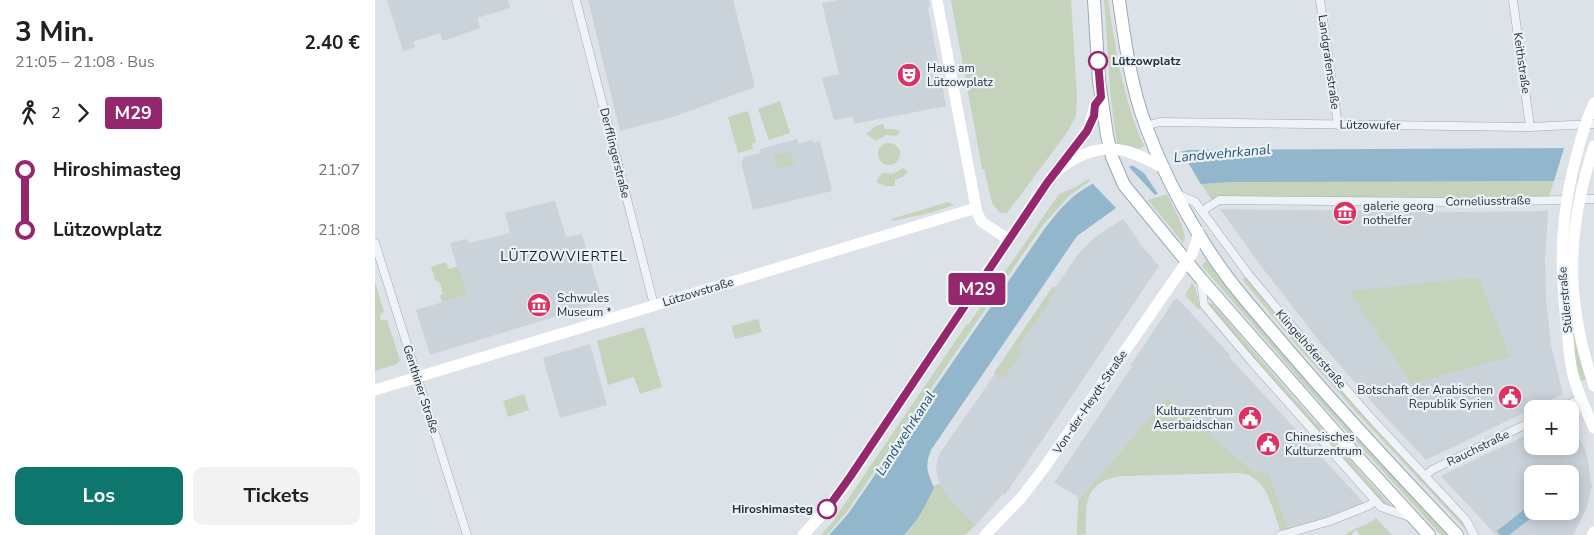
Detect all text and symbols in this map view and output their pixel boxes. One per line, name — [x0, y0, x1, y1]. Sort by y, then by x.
text: 3 Min. — [15, 13, 94, 51]
street label: Landgrafenstraße — [1314, 14, 1344, 110]
text: 2.40 € — [305, 30, 360, 56]
street label: Keithstraße — [1510, 31, 1534, 95]
text: 21:05 – 21:08 · Bus — [15, 51, 155, 73]
marker: Lützowplatz — [1088, 51, 1108, 71]
place label: Lützowplatz — [1112, 53, 1181, 69]
place label: Haus am Lützowplatz — [927, 60, 994, 90]
theatre icon: Haus am Lützowplatz — [896, 62, 922, 88]
icon: walk — [15, 99, 43, 127]
icon: forward — [69, 99, 97, 127]
text: M29 — [115, 101, 152, 125]
text: 2 — [51, 102, 61, 124]
street label: Derfflingerstraße — [596, 106, 634, 200]
street label: Lützowufer — [1340, 116, 1401, 134]
water label: Landwehrkanal — [1173, 140, 1271, 167]
text: Hiroshimasteg — [53, 157, 181, 183]
text: 21:07 — [318, 159, 360, 181]
street label: Corneliusstraße — [1445, 192, 1531, 210]
place label: galerie georg nothelfer — [1363, 198, 1434, 228]
museum icon: galerie georg nothelfer — [1332, 200, 1358, 226]
text: Lützowplatz — [53, 217, 162, 243]
text: 21:08 — [318, 219, 360, 241]
district label: LÜTZOWVIERTEL — [500, 247, 628, 266]
street label: Stülerstraße — [1554, 266, 1576, 334]
line badge: M29 — [948, 273, 1006, 305]
street label: Lützowstraße — [660, 274, 736, 310]
text: M29 — [958, 277, 996, 301]
place label: Schwules Museum * — [557, 290, 612, 320]
museum icon: Schwules Museum * — [526, 292, 552, 318]
street label: Klingelhöferstraße — [1272, 306, 1350, 392]
street label: Genthiner Straße — [399, 343, 443, 435]
street label: Von-der-Heydt-Straße — [1049, 347, 1131, 458]
place label: Botschaft der Arabischen Republik Syrien — [1357, 382, 1493, 412]
public building icon: Botschaft der Arabischen Republik Syrien — [1497, 384, 1523, 410]
water label: Landwehrkanal — [871, 387, 940, 479]
map controls — [1524, 400, 1579, 520]
button: + — [1524, 400, 1579, 455]
place label: Kulturzentrum Aserbaidschan — [1153, 403, 1233, 433]
public building icon: Kulturzentrum Aserbaidschan — [1237, 405, 1263, 431]
street label: Rauchstraße — [1444, 426, 1512, 470]
place label: Chinesisches Kulturzentrum — [1285, 429, 1362, 459]
public building icon: Chinesisches Kulturzentrum — [1255, 431, 1281, 457]
button: − — [1524, 465, 1579, 520]
button: Los — [15, 467, 183, 525]
button: Tickets — [193, 467, 360, 525]
marker: Hiroshimasteg — [817, 499, 837, 519]
place label: Hiroshimasteg — [732, 501, 813, 517]

